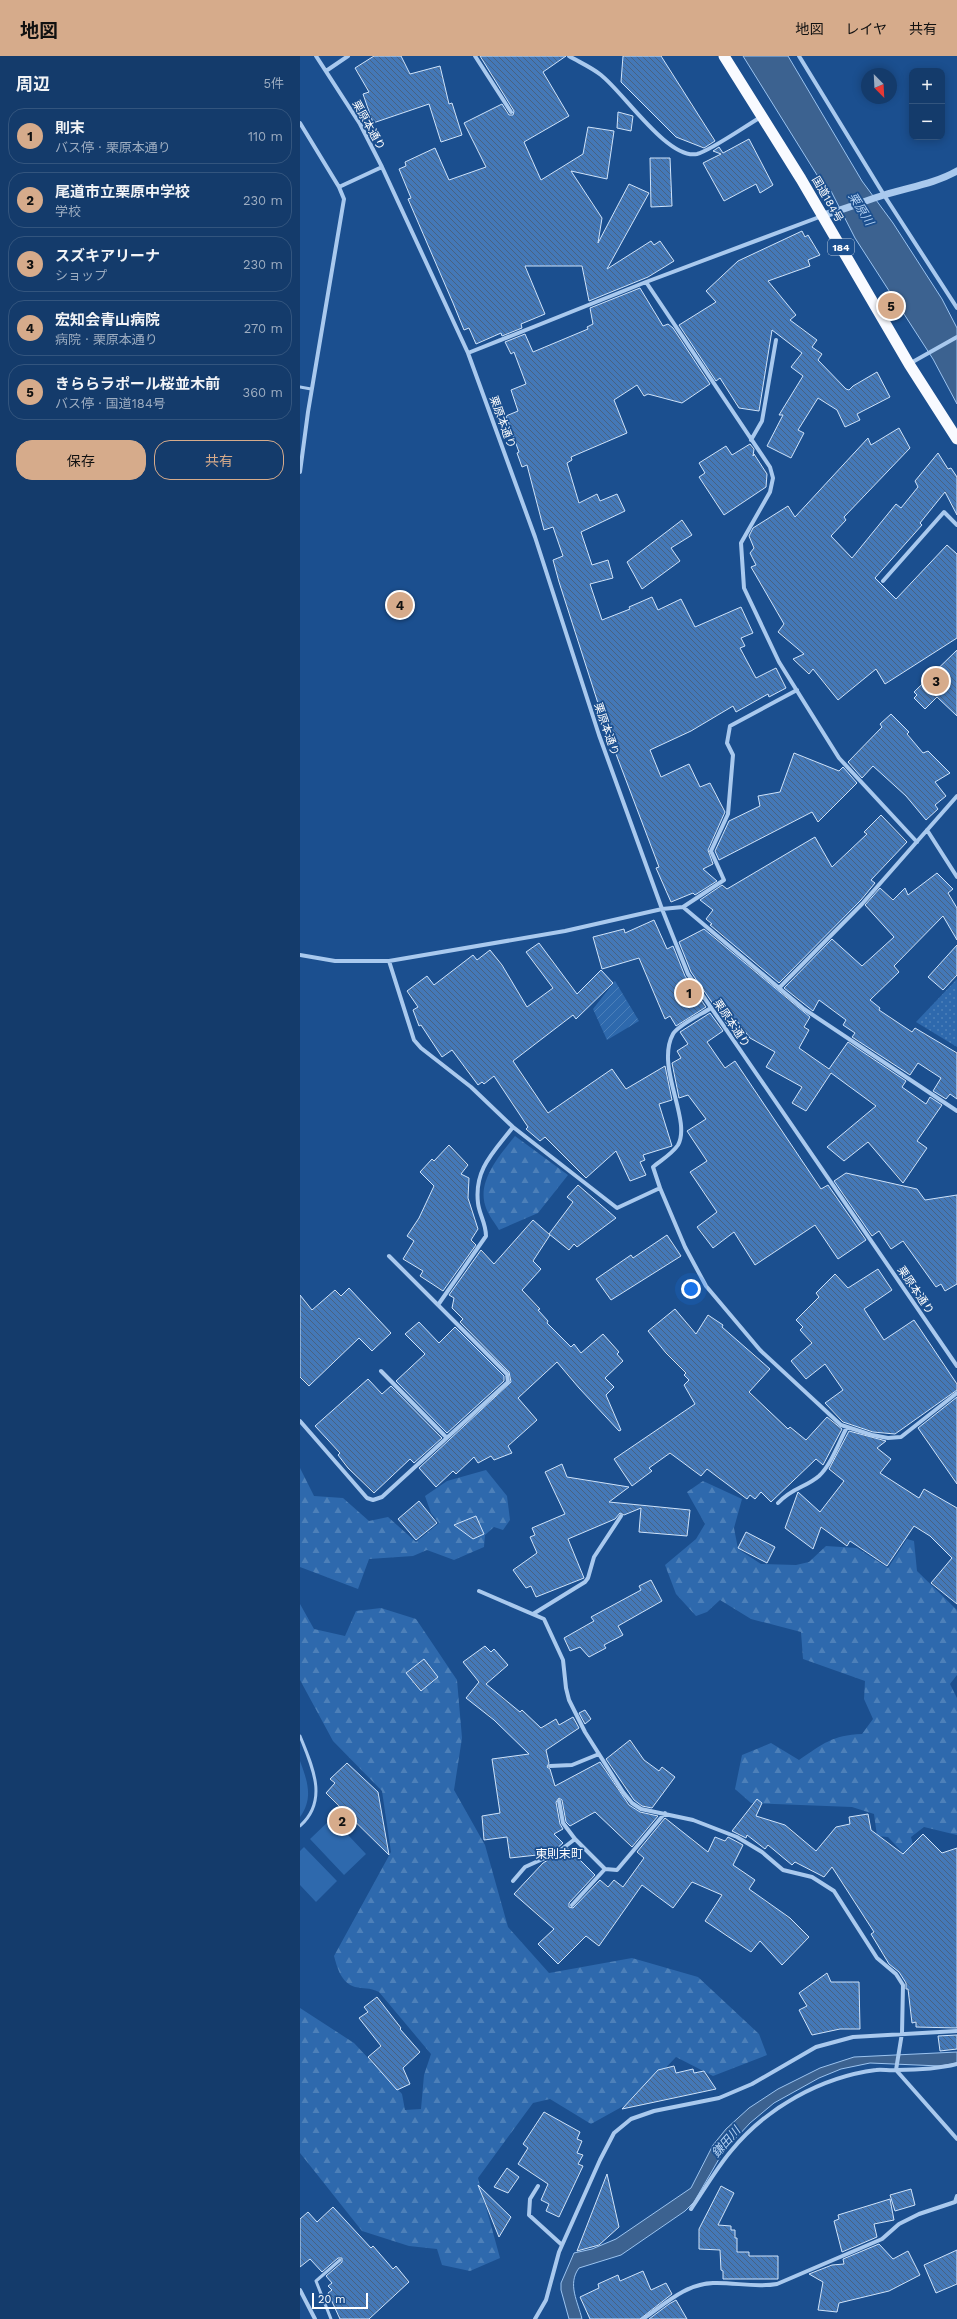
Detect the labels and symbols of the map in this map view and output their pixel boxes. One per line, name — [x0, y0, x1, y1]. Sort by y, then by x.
north arrow — [861, 68, 897, 104]
street label: 栗原本通り — [350, 98, 388, 152]
street label: 国道184号 — [809, 174, 846, 224]
water label: 栗原川 — [846, 190, 878, 230]
road number: 184 — [828, 239, 854, 255]
pin: 5 — [878, 291, 904, 321]
street label: 栗原本通り — [487, 394, 518, 450]
pin: 4 — [387, 590, 413, 620]
pin: 3 — [923, 666, 949, 696]
street label: 栗原本通り — [591, 701, 622, 757]
pin: 1 — [676, 978, 702, 1008]
street label: 栗原本通り — [711, 997, 752, 1050]
street label: 栗原本通り — [895, 1264, 936, 1317]
your location — [681, 1279, 701, 1299]
pin: 2 — [329, 1806, 355, 1836]
district label: 東則末町 — [535, 1847, 583, 1861]
water label: 鎌田川 — [709, 2122, 744, 2160]
scale bar — [312, 2291, 368, 2310]

